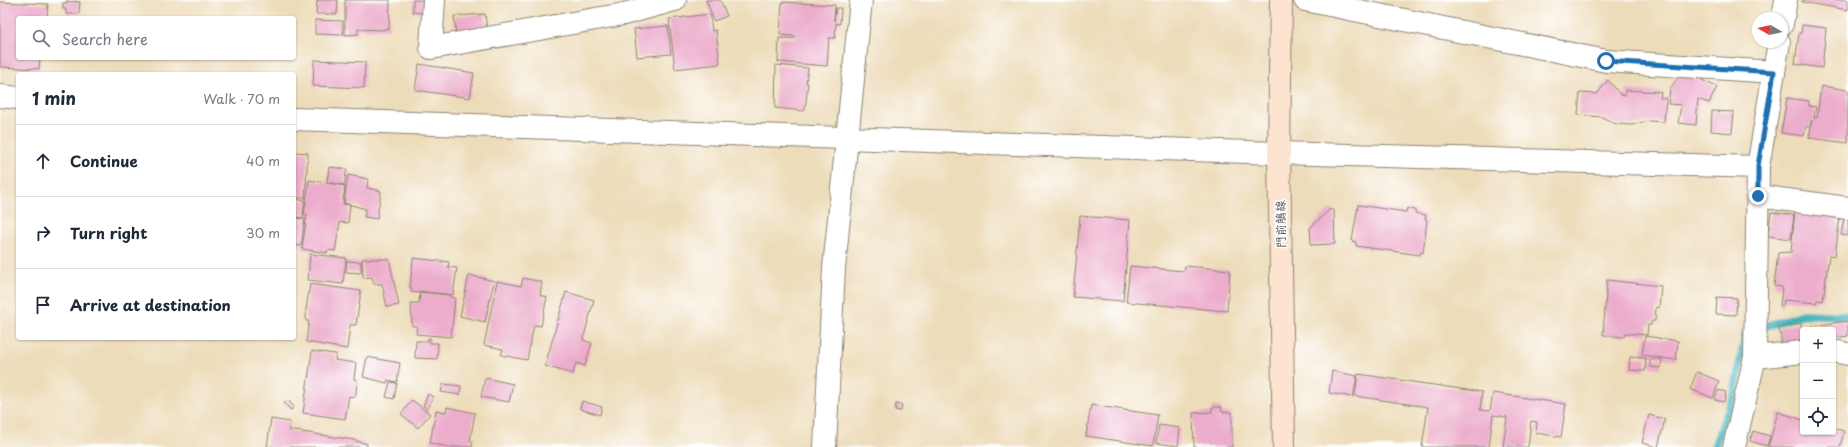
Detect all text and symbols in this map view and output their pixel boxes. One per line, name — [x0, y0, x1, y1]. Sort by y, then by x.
north arrow — [1752, 12, 1788, 48]
search box — [16, 16, 296, 60]
icon: search — [30, 27, 52, 49]
text: Search here — [62, 27, 148, 50]
route start — [1597, 52, 1615, 70]
text: 1 min — [32, 85, 76, 111]
text: Walk · 70 m — [203, 89, 280, 108]
text: Continue — [70, 149, 138, 172]
icon: ahead — [32, 150, 54, 172]
text: 40 m — [246, 151, 280, 170]
route end — [1749, 187, 1767, 205]
street label: 門前鵤線 — [1271, 200, 1289, 248]
text: Turn right — [70, 221, 147, 244]
icon: right — [32, 222, 54, 244]
text: 30 m — [246, 223, 280, 242]
text: Arrive at destination — [70, 293, 231, 316]
icon: arrive — [32, 294, 54, 316]
map controls — [1800, 327, 1836, 435]
button: + — [1800, 327, 1836, 363]
button: − — [1800, 363, 1836, 399]
button: locate — [1800, 399, 1836, 435]

